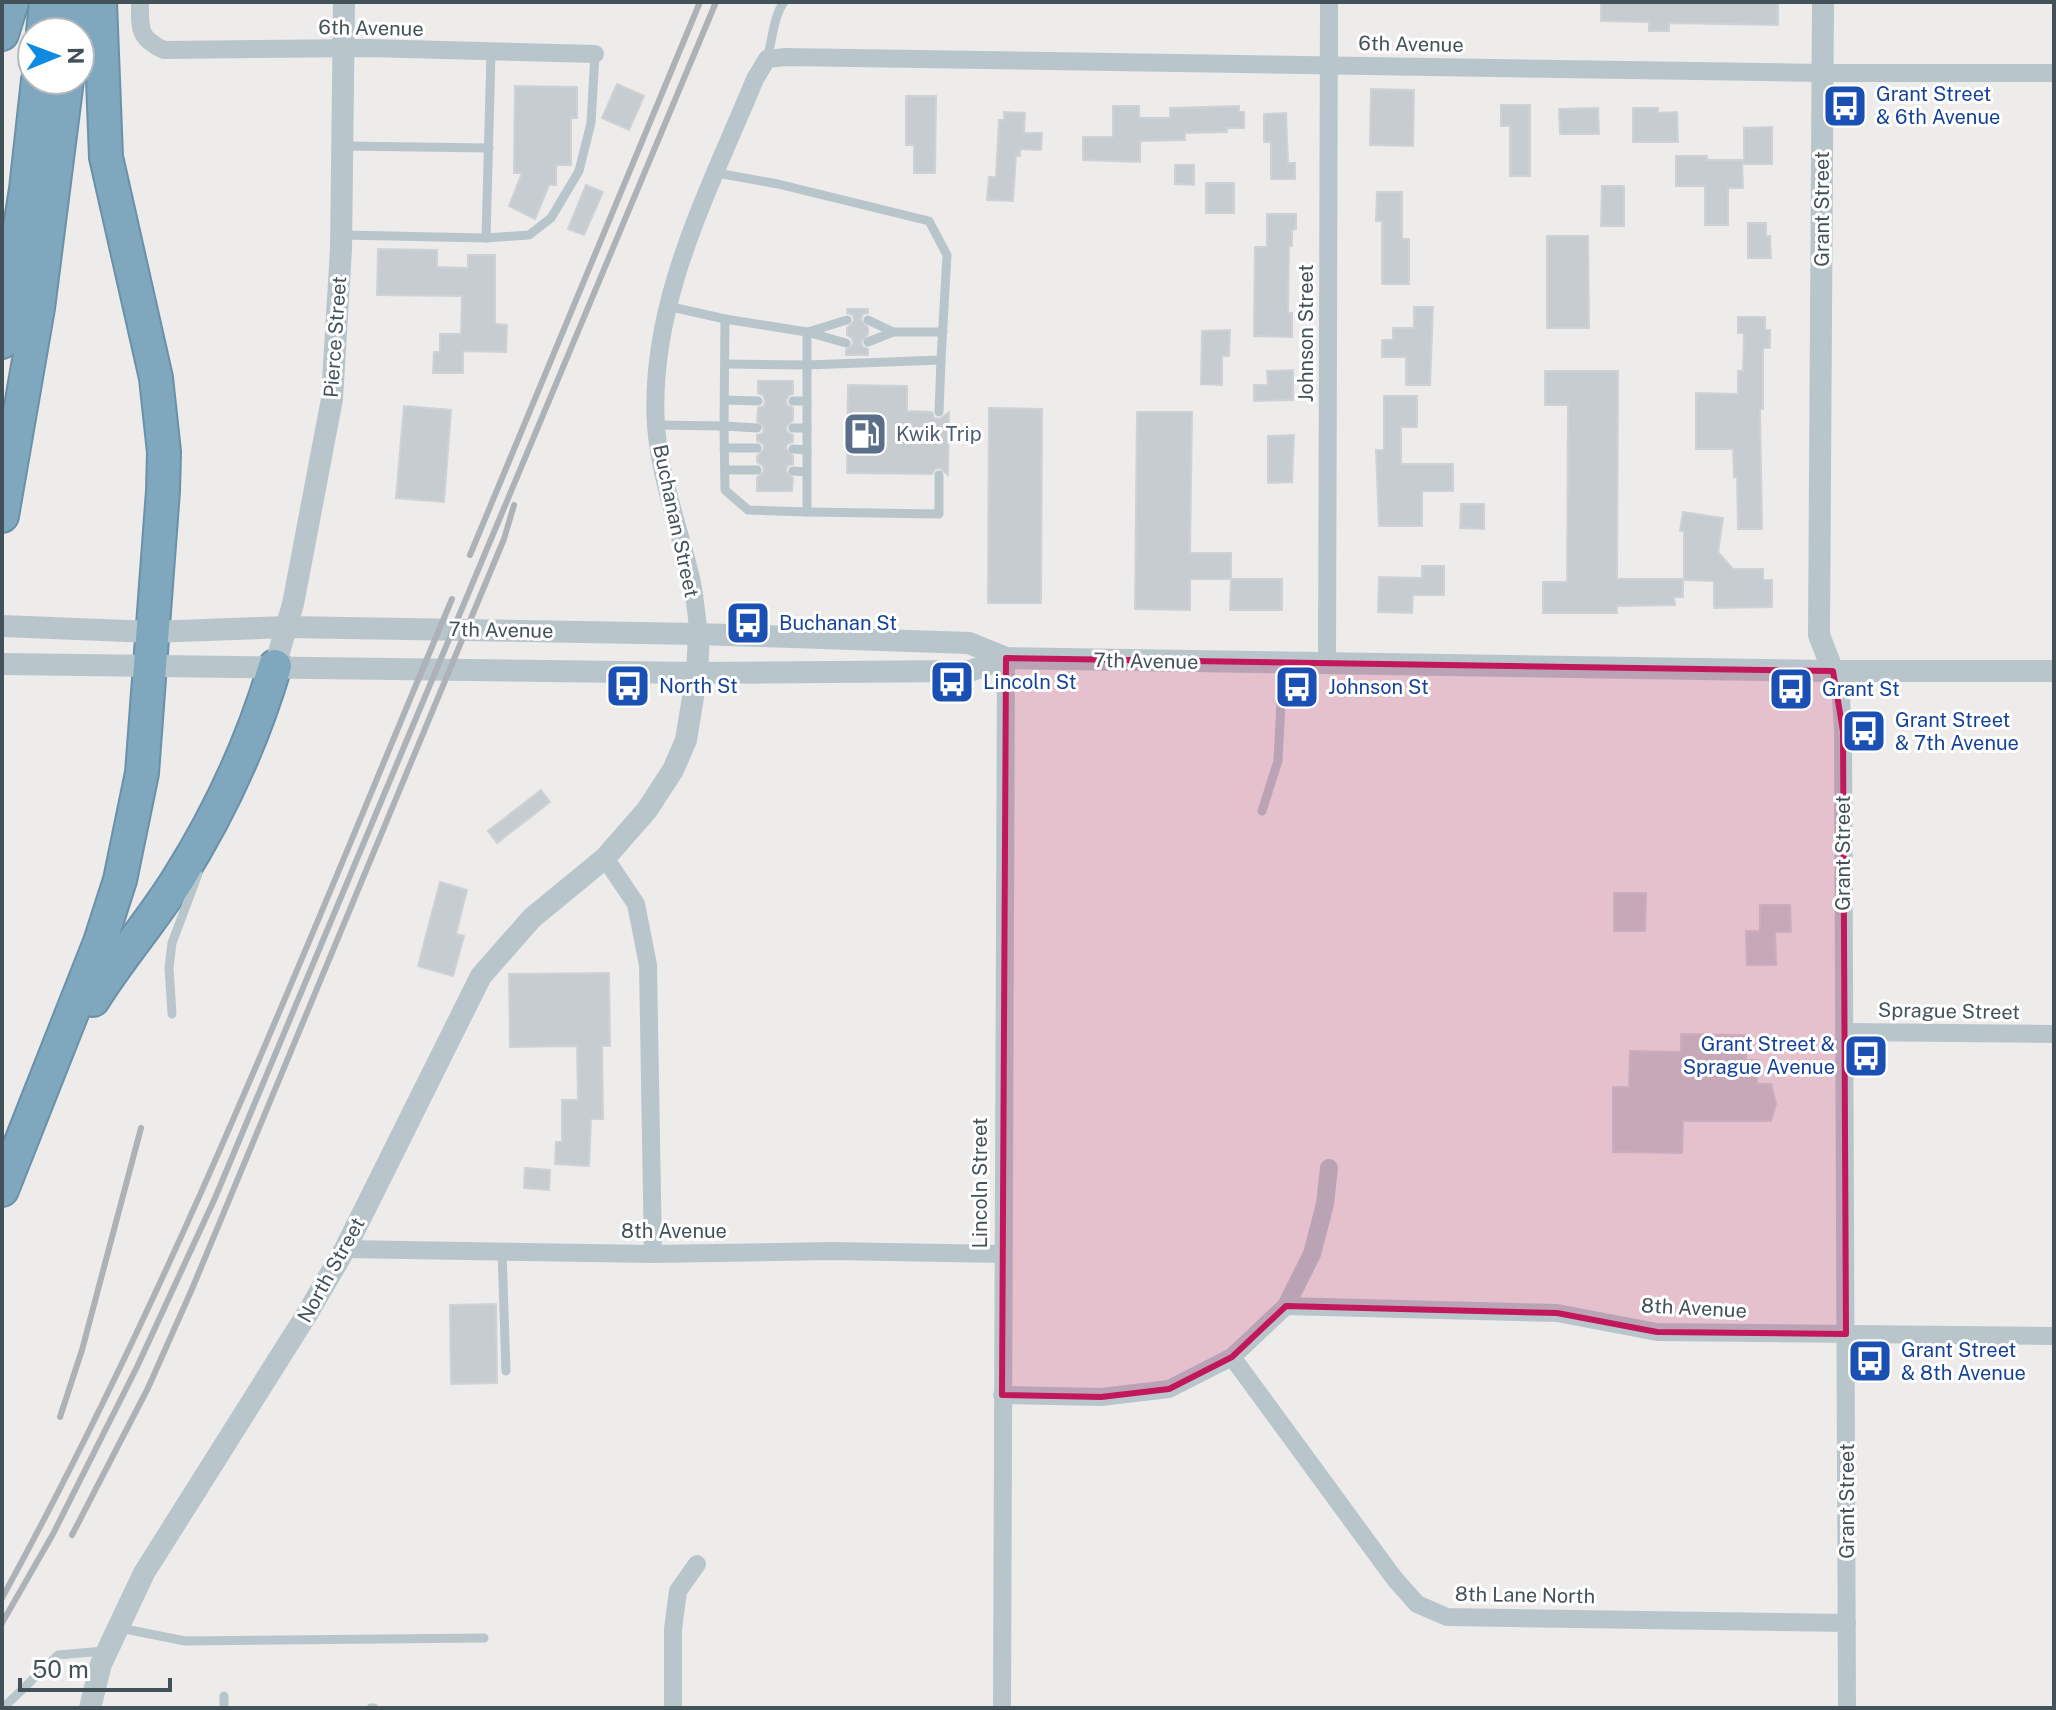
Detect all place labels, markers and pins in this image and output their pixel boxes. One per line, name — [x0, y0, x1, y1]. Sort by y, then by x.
bus stop icon: Grant Street & 6th Avenue — [1821, 82, 1869, 130]
place label: Grant Street & 6th Avenue — [1876, 82, 2000, 129]
fuel station icon: Kwik Trip — [841, 410, 889, 458]
place label: Kwik Trip — [896, 422, 982, 446]
bus stop icon: Buchanan St — [724, 599, 772, 647]
place label: Buchanan St — [779, 611, 897, 635]
bus stop icon: Lincoln St — [928, 658, 976, 706]
bus stop icon: North St — [604, 662, 652, 710]
bus stop icon: Johnson St — [1273, 663, 1321, 711]
bus stop icon: Grant St — [1767, 665, 1815, 713]
place label: Lincoln St — [983, 670, 1076, 694]
place label: North St — [659, 674, 738, 698]
place label: Johnson St — [1328, 675, 1429, 699]
place label: Grant St — [1822, 677, 1900, 701]
bus stop icon: Grant Street & 7th Avenue — [1840, 707, 1888, 755]
place label: Grant Street & 7th Avenue — [1895, 708, 2019, 755]
place label: Grant Street & Sprague Avenue — [1683, 1032, 1835, 1079]
bus stop icon: Grant Street & Sprague Avenue — [1842, 1032, 1890, 1080]
bus stop icon: Grant Street & 8th Avenue — [1846, 1337, 1894, 1385]
place label: Grant Street & 8th Avenue — [1901, 1338, 2026, 1385]

